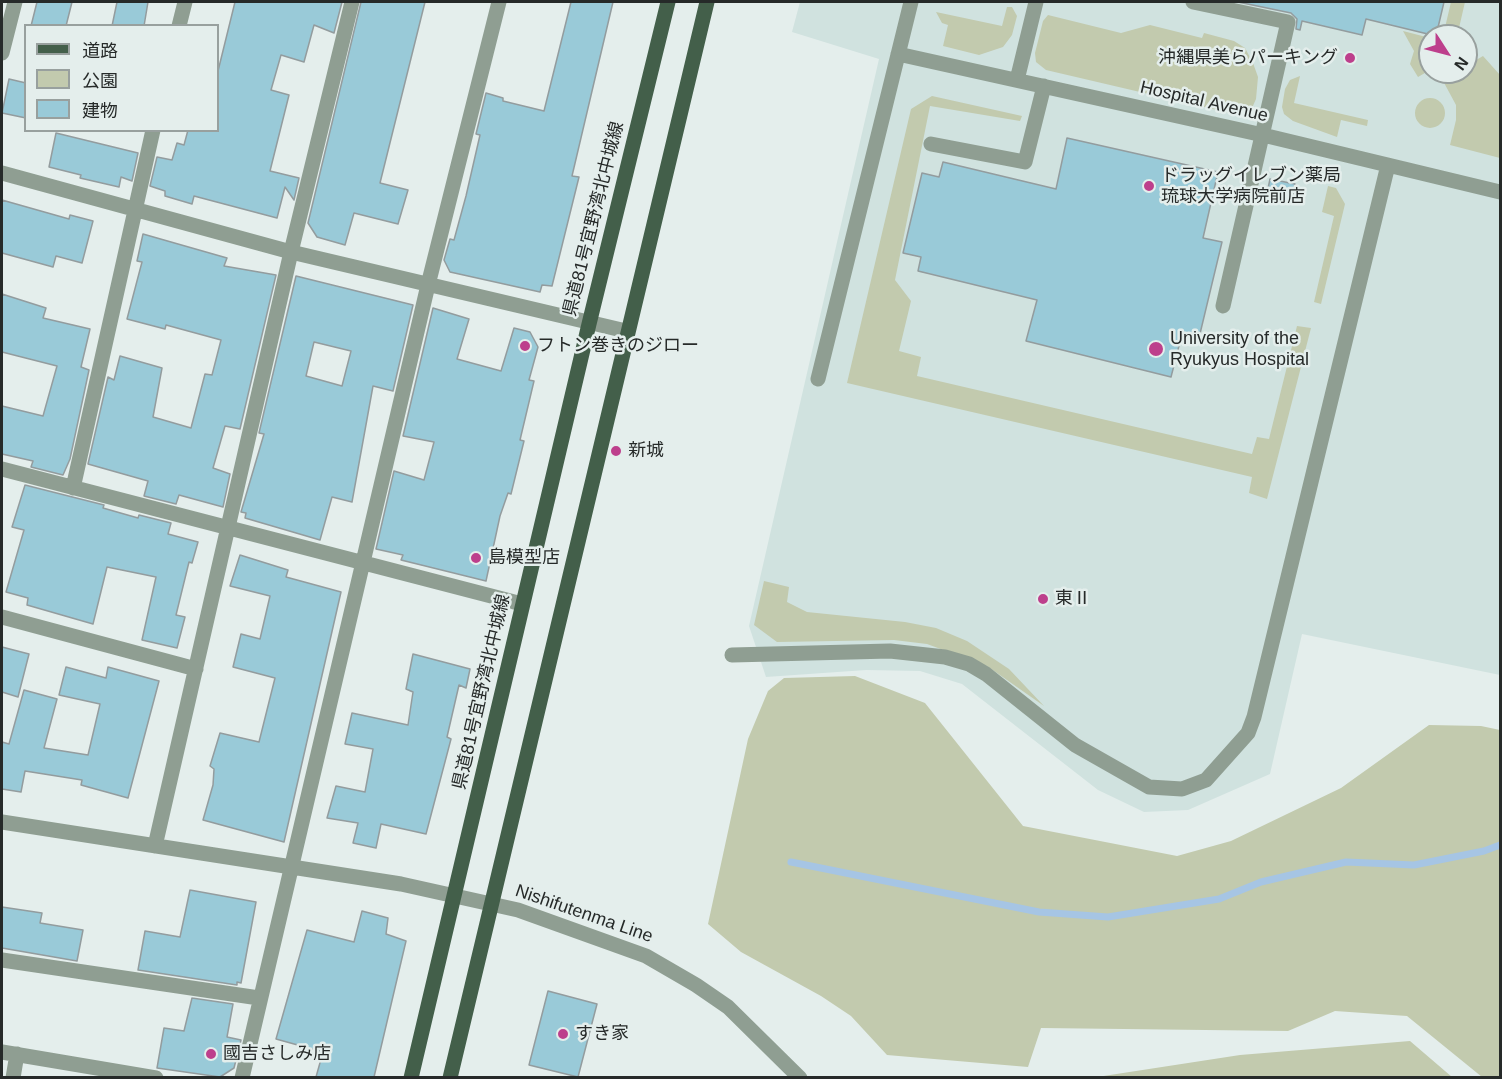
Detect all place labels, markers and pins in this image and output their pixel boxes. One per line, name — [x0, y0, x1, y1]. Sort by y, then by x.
place label: 沖縄県美らパーキング — [1158, 47, 1338, 69]
marker: 沖縄県美らパーキング — [1343, 51, 1357, 65]
place label: ドラッグイレブン薬局 琉球大学病院前店 — [1161, 165, 1341, 207]
marker: ドラッグイレブン薬局 琉球大学病院前店 — [1142, 179, 1156, 193]
place label: University of the Ryukyus Hospital — [1170, 328, 1309, 370]
place label: フトン巻きのジロー — [537, 335, 699, 357]
marker: フトン巻きのジロー — [518, 339, 532, 353]
marker: University of the Ryukyus Hospital — [1147, 340, 1165, 358]
place label: 新城 — [628, 440, 664, 462]
marker: 新城 — [609, 444, 623, 458]
place label: 島模型店 — [488, 547, 560, 569]
marker: 島模型店 — [469, 551, 483, 565]
place label: 東Ⅱ — [1055, 588, 1091, 610]
marker: 東Ⅱ — [1036, 592, 1050, 606]
place label: すき家 — [575, 1023, 629, 1045]
marker: すき家 — [556, 1027, 570, 1041]
place label: 國吉さしみ店 — [223, 1043, 331, 1065]
marker: 國吉さしみ店 — [204, 1047, 218, 1061]

